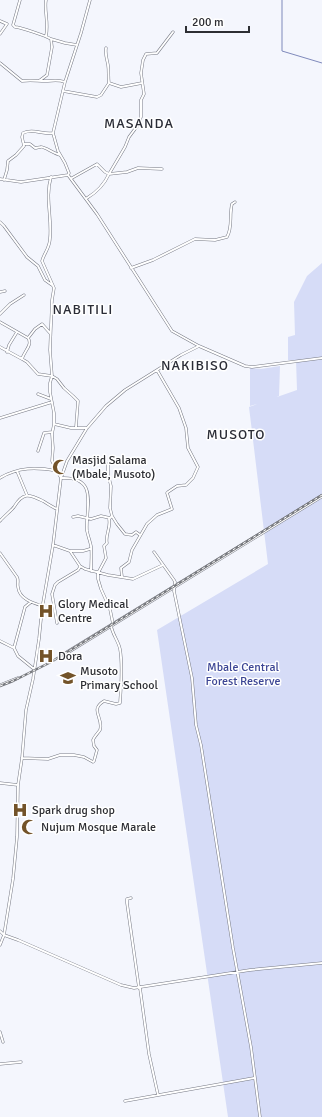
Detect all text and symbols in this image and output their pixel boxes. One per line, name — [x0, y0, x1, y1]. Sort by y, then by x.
scale bar — [186, 8, 249, 34]
text: 200 m — [192, 15, 224, 30]
district label: MASANDA — [104, 115, 174, 132]
district label: NABITILI — [53, 301, 113, 318]
district label: NAKIBISO — [161, 357, 229, 374]
district label: MUSOTO — [207, 426, 265, 443]
place label: Masjid Salama (Mbale, Musoto) — [72, 453, 155, 482]
mosque icon: Masjid Salama (Mbale, Musoto) — [51, 458, 69, 476]
place label: Glory Medical Centre — [58, 597, 129, 626]
hospital icon: Glory Medical Centre — [37, 602, 55, 620]
hospital icon: Dora — [37, 647, 55, 665]
place label: Dora — [58, 649, 82, 664]
park label: Mbale Central Forest Reserve — [206, 660, 280, 689]
place label: Musoto Primary School — [80, 664, 158, 693]
school or university icon: Musoto Primary School — [59, 669, 77, 687]
hospital icon: Spark drug shop — [11, 801, 29, 819]
place label: Spark drug shop — [32, 803, 115, 818]
mosque icon: Nujum Mosque Marale — [20, 818, 38, 836]
place label: Nujum Mosque Marale — [41, 820, 156, 835]

